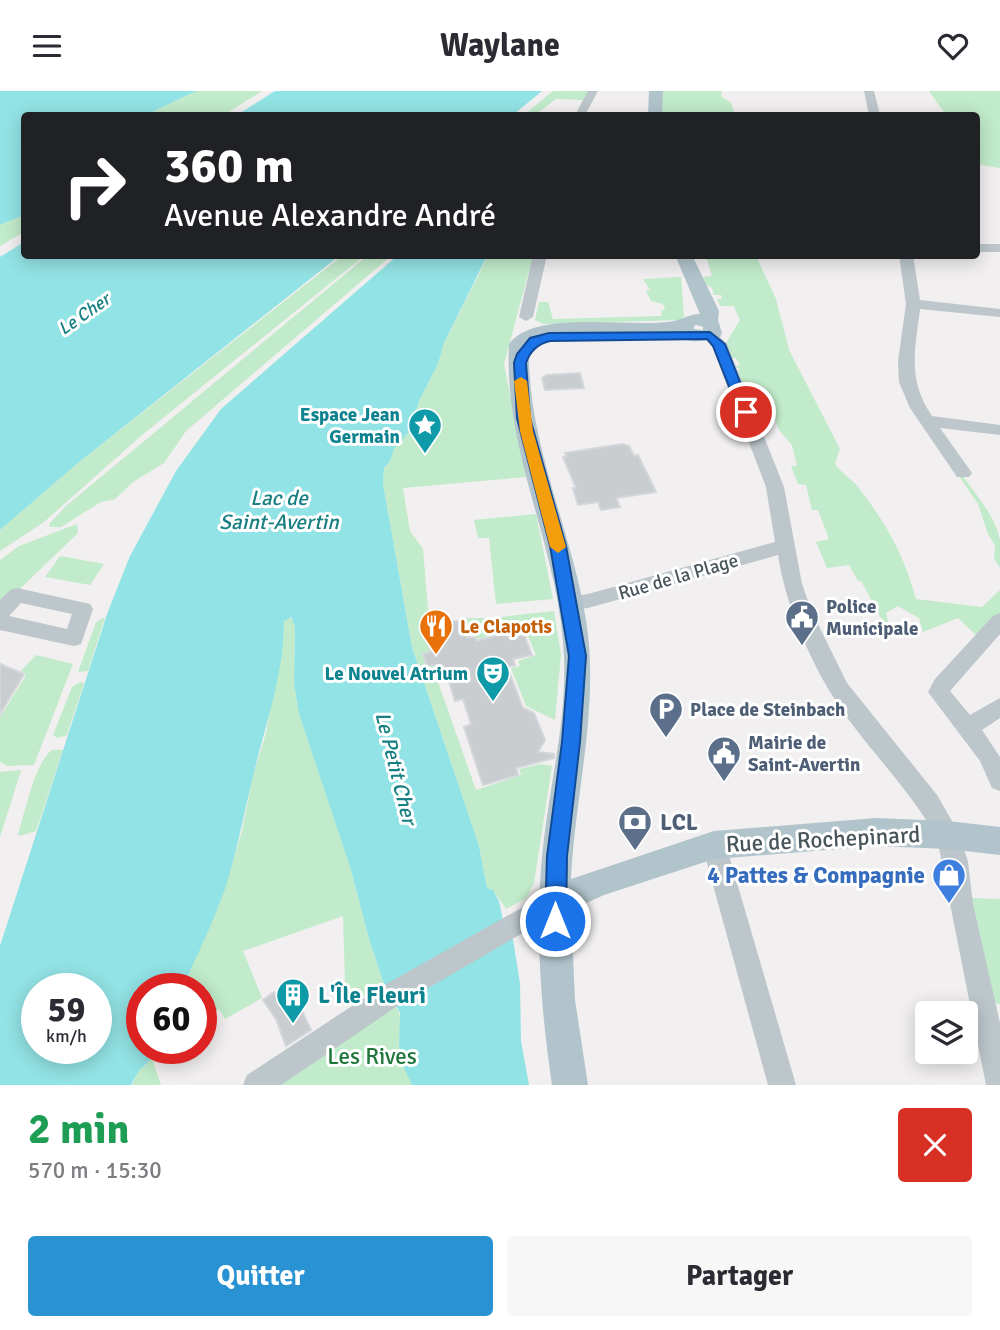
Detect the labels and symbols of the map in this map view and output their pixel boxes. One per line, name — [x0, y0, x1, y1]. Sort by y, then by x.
water label: Le Cher — [54, 287, 116, 340]
pin — [716, 382, 776, 442]
place label: Espace Jean Germain — [300, 403, 400, 449]
place icon: Espace Jean Germain — [406, 406, 444, 455]
water label: Lac de Saint-Avertin — [219, 485, 339, 535]
street label: Rue de la Plage — [616, 548, 741, 606]
place label: Police Municipale — [826, 595, 918, 641]
public building icon: Police Municipale — [783, 598, 821, 647]
restaurant icon: Le Clapotis — [417, 607, 455, 656]
place label: Le Clapotis — [460, 615, 552, 639]
theatre icon: Le Nouvel Atrium — [474, 654, 512, 703]
place label: Le Nouvel Atrium — [324, 662, 468, 686]
parking icon: Place de Steinbach — [647, 690, 685, 739]
place label: Place de Steinbach — [690, 698, 845, 722]
water label: Le Petit Cher — [369, 709, 423, 830]
place label: Mairie de Saint-Avertin — [748, 731, 860, 777]
public building icon: Mairie de Saint-Avertin — [705, 734, 743, 783]
bank icon: LCL — [616, 803, 654, 852]
place label: LCL — [660, 808, 698, 837]
street label: Rue de Rochepinard — [725, 820, 921, 859]
shop icon: 4 Pattes & Compagnie — [930, 856, 968, 905]
place label: 4 Pattes & Compagnie — [707, 861, 925, 890]
position arrow — [518, 884, 592, 958]
speed limit sign: 60 — [126, 973, 217, 1064]
building icon: L'Île Fleuri — [274, 976, 312, 1025]
place label: L'Île Fleuri — [318, 981, 426, 1010]
park label: Les Rives — [327, 1042, 417, 1071]

